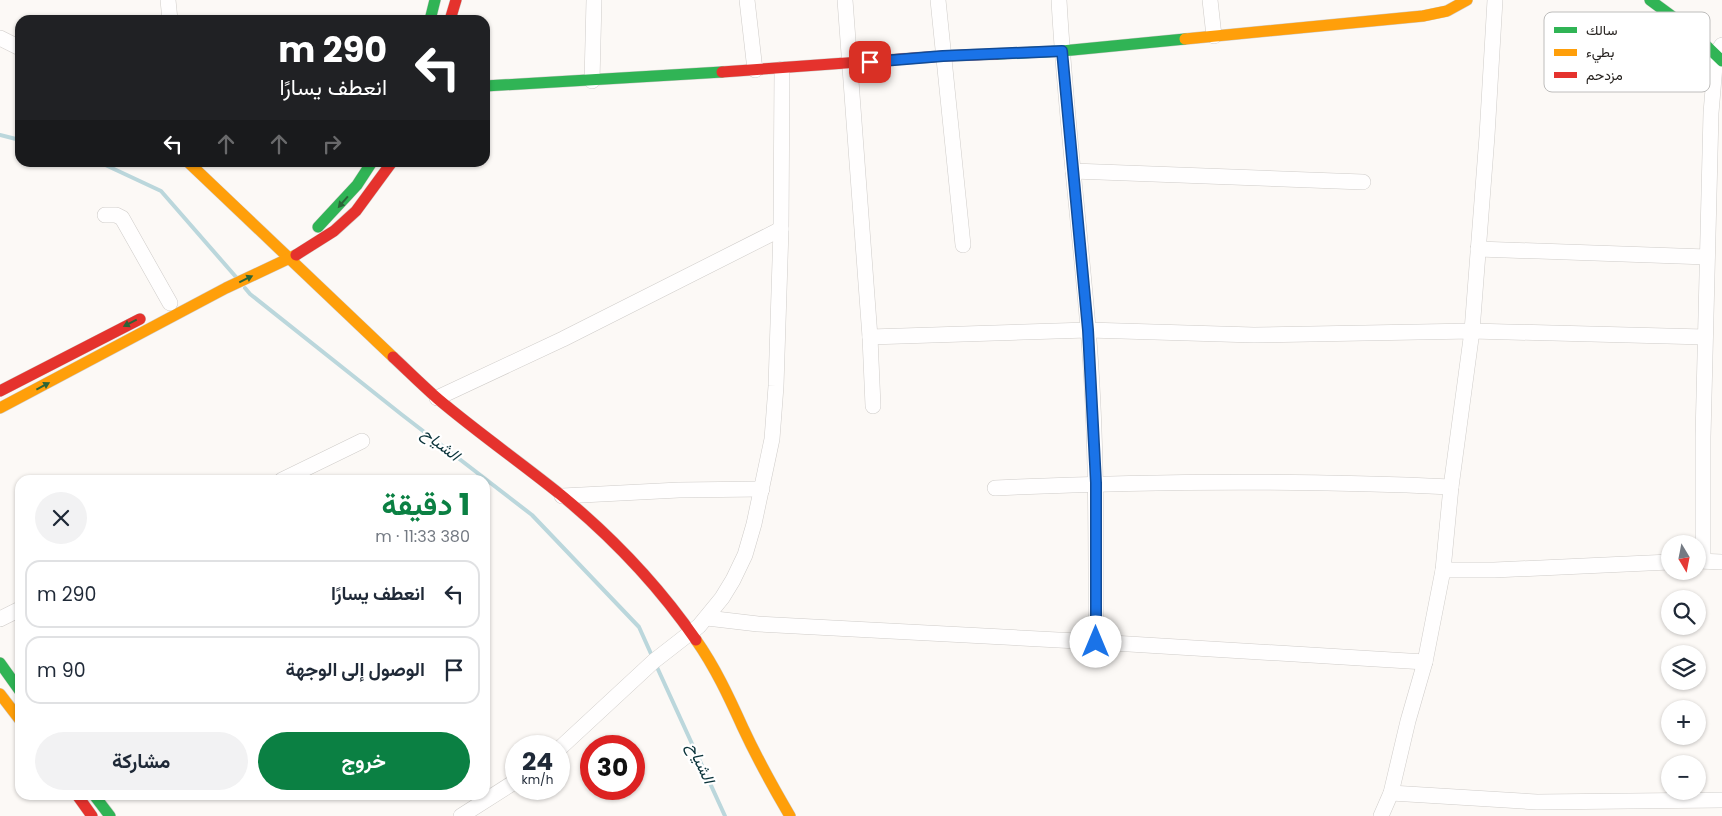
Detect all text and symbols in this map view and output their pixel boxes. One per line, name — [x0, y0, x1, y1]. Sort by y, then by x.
legend — [1544, 12, 1710, 92]
text: سالك — [1586, 20, 1617, 40]
text: 290 m — [278, 25, 387, 74]
icon: left — [405, 35, 470, 100]
pin — [849, 41, 891, 83]
text: بطيء — [1586, 42, 1614, 64]
icon: arrive — [856, 48, 884, 76]
text: مزدحم — [1586, 65, 1623, 85]
text: انعطف يسارًا — [280, 72, 387, 103]
icon: left — [159, 130, 187, 158]
icon: ahead — [212, 130, 240, 158]
icon: ahead — [265, 130, 293, 158]
icon: right — [318, 130, 346, 158]
one-way arrow — [337, 195, 349, 207]
one-way arrow — [239, 275, 253, 283]
one-way arrow — [123, 319, 137, 328]
one-way arrow — [36, 382, 50, 390]
water label: الشياح — [417, 422, 467, 468]
text: 1 دقيقة — [382, 483, 470, 526]
button: close — [35, 492, 87, 544]
text: 380 m · 11:33 — [375, 525, 470, 548]
north arrow — [1661, 535, 1706, 580]
map controls — [1661, 535, 1706, 800]
text: انعطف يسارًا — [331, 580, 425, 607]
icon: left — [440, 580, 468, 608]
text: 290 m — [37, 581, 96, 608]
button: search — [1661, 590, 1706, 635]
position arrow — [1069, 615, 1121, 667]
button: layers — [1661, 645, 1706, 690]
text: الوصول إلى الوجهة — [286, 656, 425, 683]
icon: arrive — [440, 656, 468, 684]
text: 90 m — [37, 657, 86, 684]
button: + — [1661, 700, 1706, 745]
button: مشاركة — [35, 732, 248, 790]
button: خروج — [258, 732, 470, 790]
speed limit sign: 30 — [580, 735, 645, 800]
water label: الشياح — [682, 739, 721, 789]
text: 24 — [522, 744, 553, 779]
button: − — [1661, 755, 1706, 800]
text: km/h — [522, 771, 553, 788]

